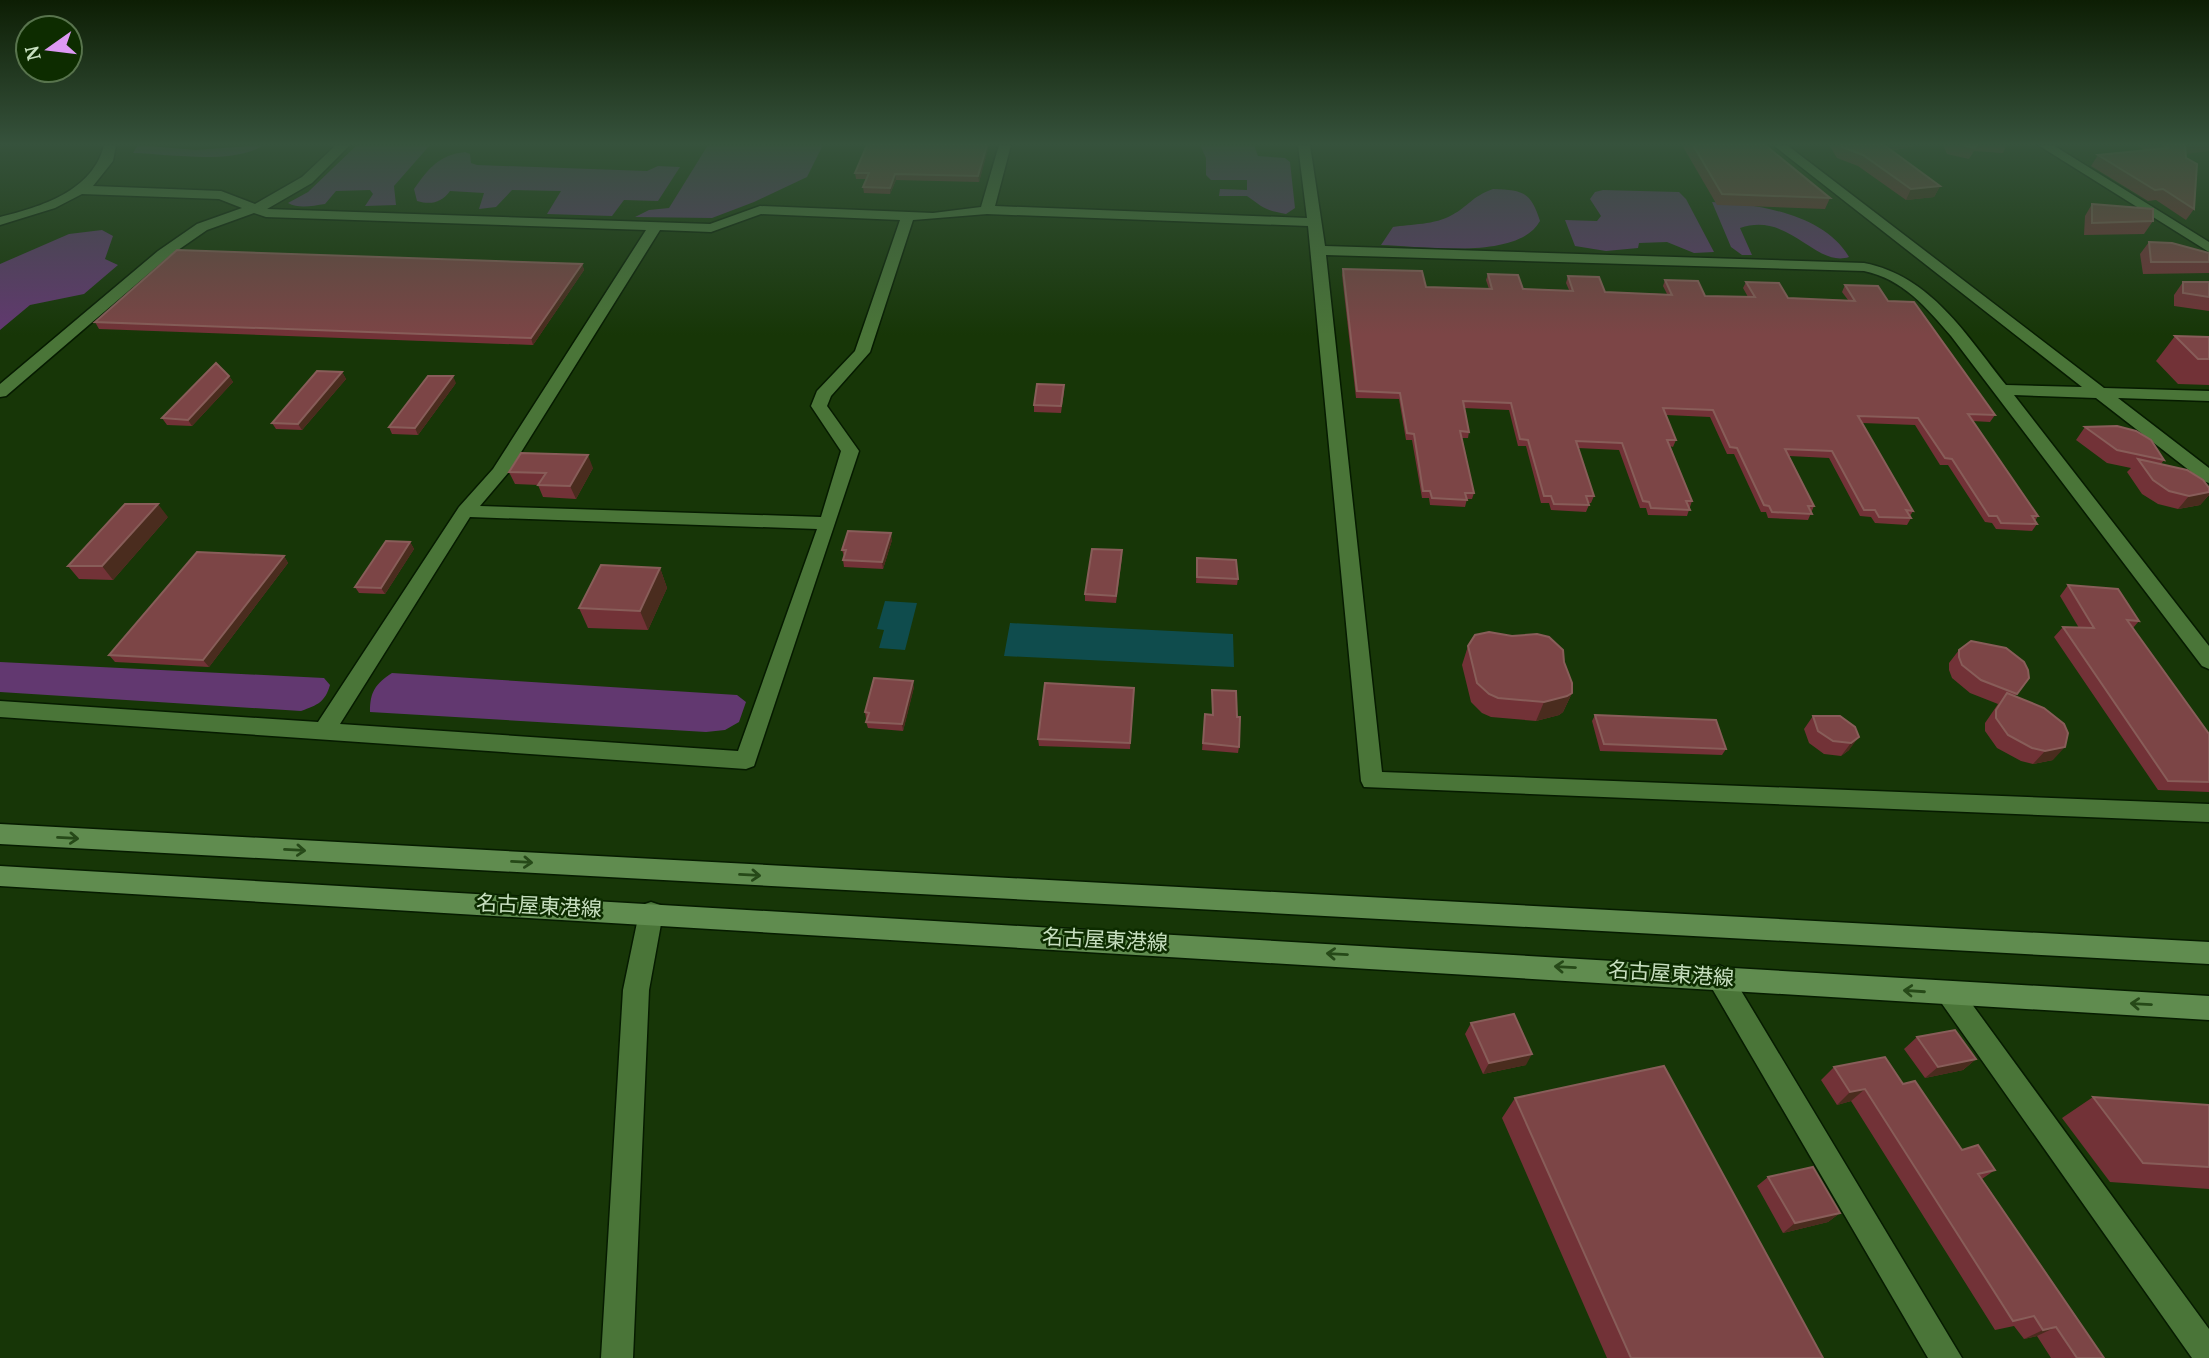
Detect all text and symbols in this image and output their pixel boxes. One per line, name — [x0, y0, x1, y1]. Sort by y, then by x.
north arrow — [14, 14, 84, 84]
text: N — [18, 43, 46, 63]
one-way arrow — [56, 831, 79, 844]
one-way arrow — [284, 844, 306, 857]
one-way arrow — [511, 856, 534, 869]
one-way arrow — [738, 868, 761, 881]
street label: 名古屋東港線 — [475, 888, 603, 922]
street label: 名古屋東港線 — [1041, 922, 1169, 956]
one-way arrow — [1327, 947, 1349, 960]
street label: 名古屋東港線 — [1607, 955, 1735, 991]
one-way arrow — [1553, 961, 1576, 974]
one-way arrow — [1903, 984, 1926, 997]
one-way arrow — [2130, 998, 2153, 1011]

